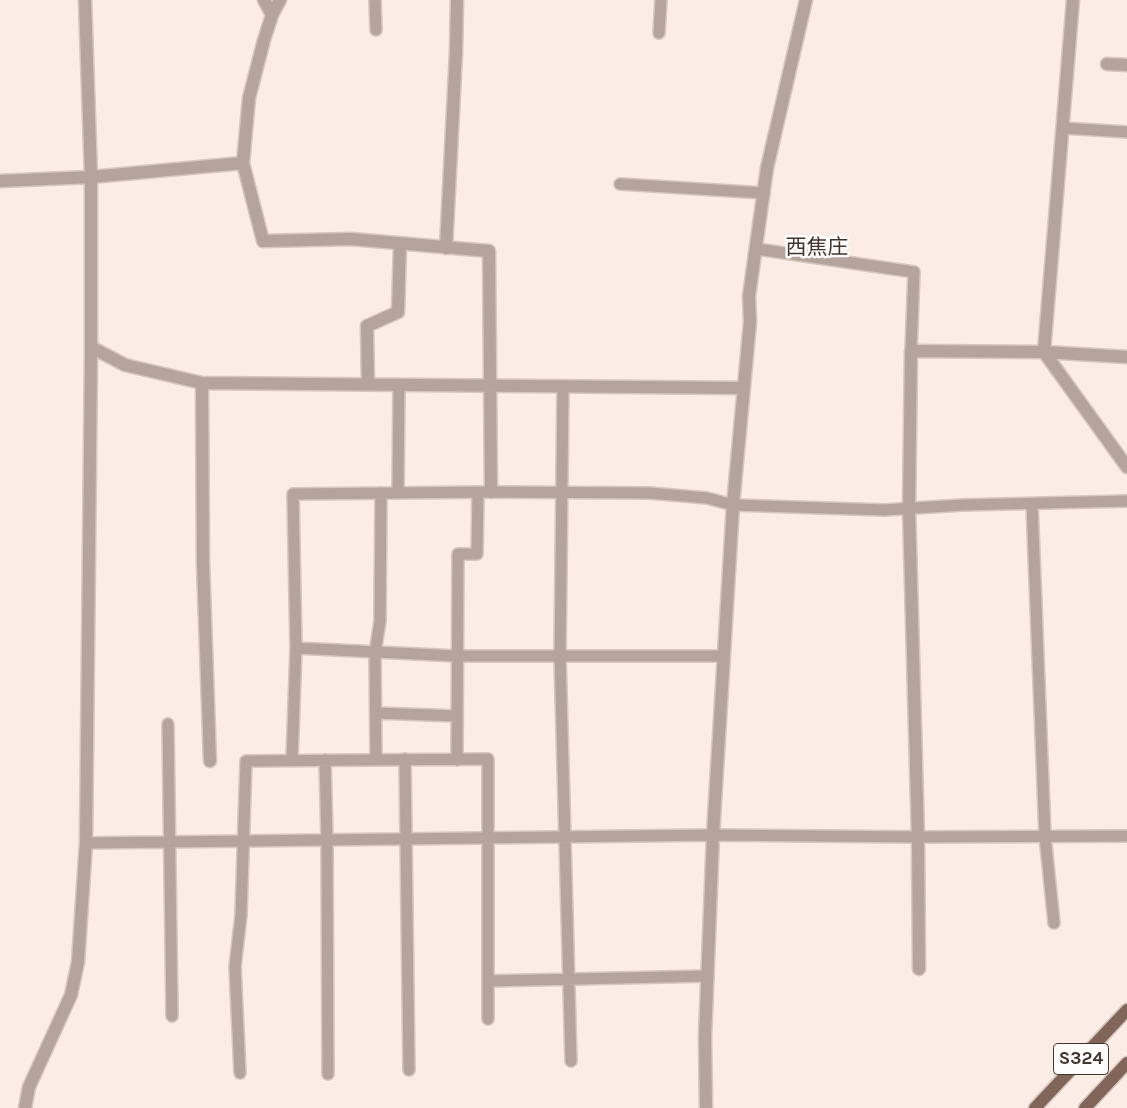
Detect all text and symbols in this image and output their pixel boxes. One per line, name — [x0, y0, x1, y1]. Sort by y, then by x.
district label: 西焦庄 — [786, 235, 848, 261]
road number: S324 — [1054, 1044, 1108, 1074]

